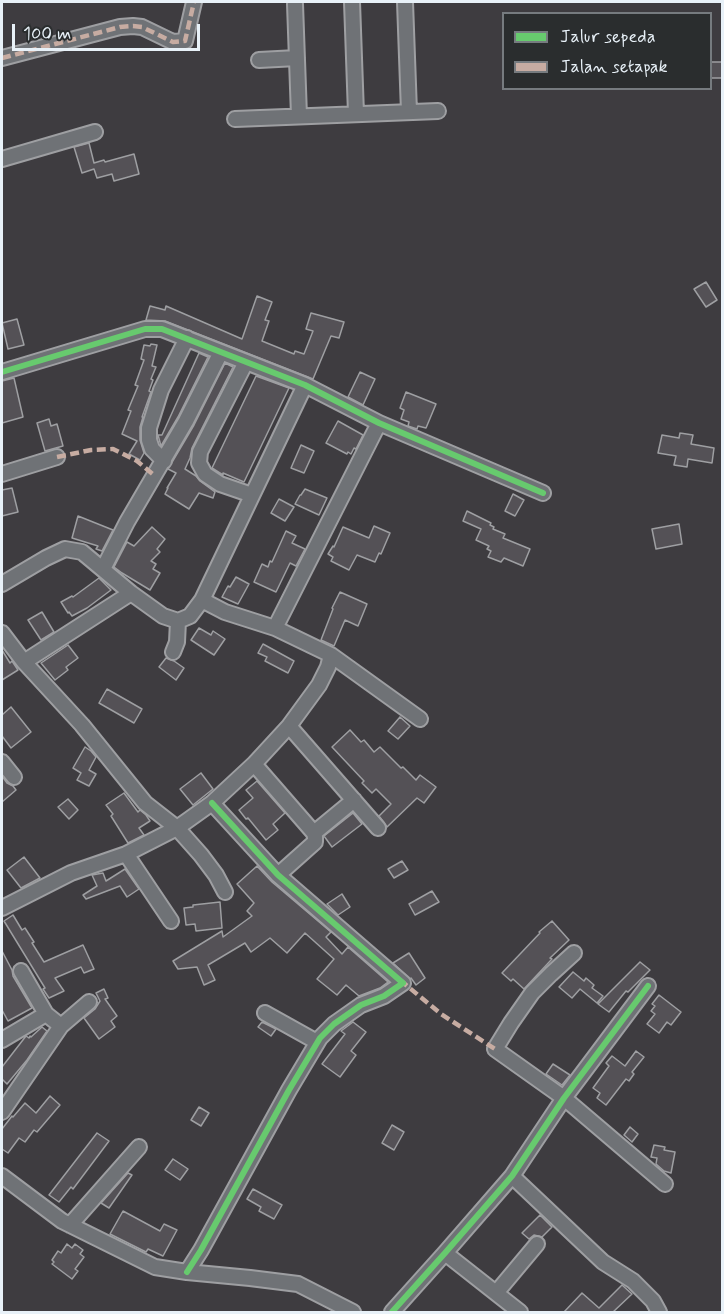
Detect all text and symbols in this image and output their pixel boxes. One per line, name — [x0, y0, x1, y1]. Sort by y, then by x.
scale bar — [15, 12, 202, 50]
legend — [502, 12, 712, 90]
text: 100 m — [23, 22, 71, 46]
text: Jalur sepeda — [560, 25, 656, 49]
text: Jalan setapak — [560, 55, 668, 79]

